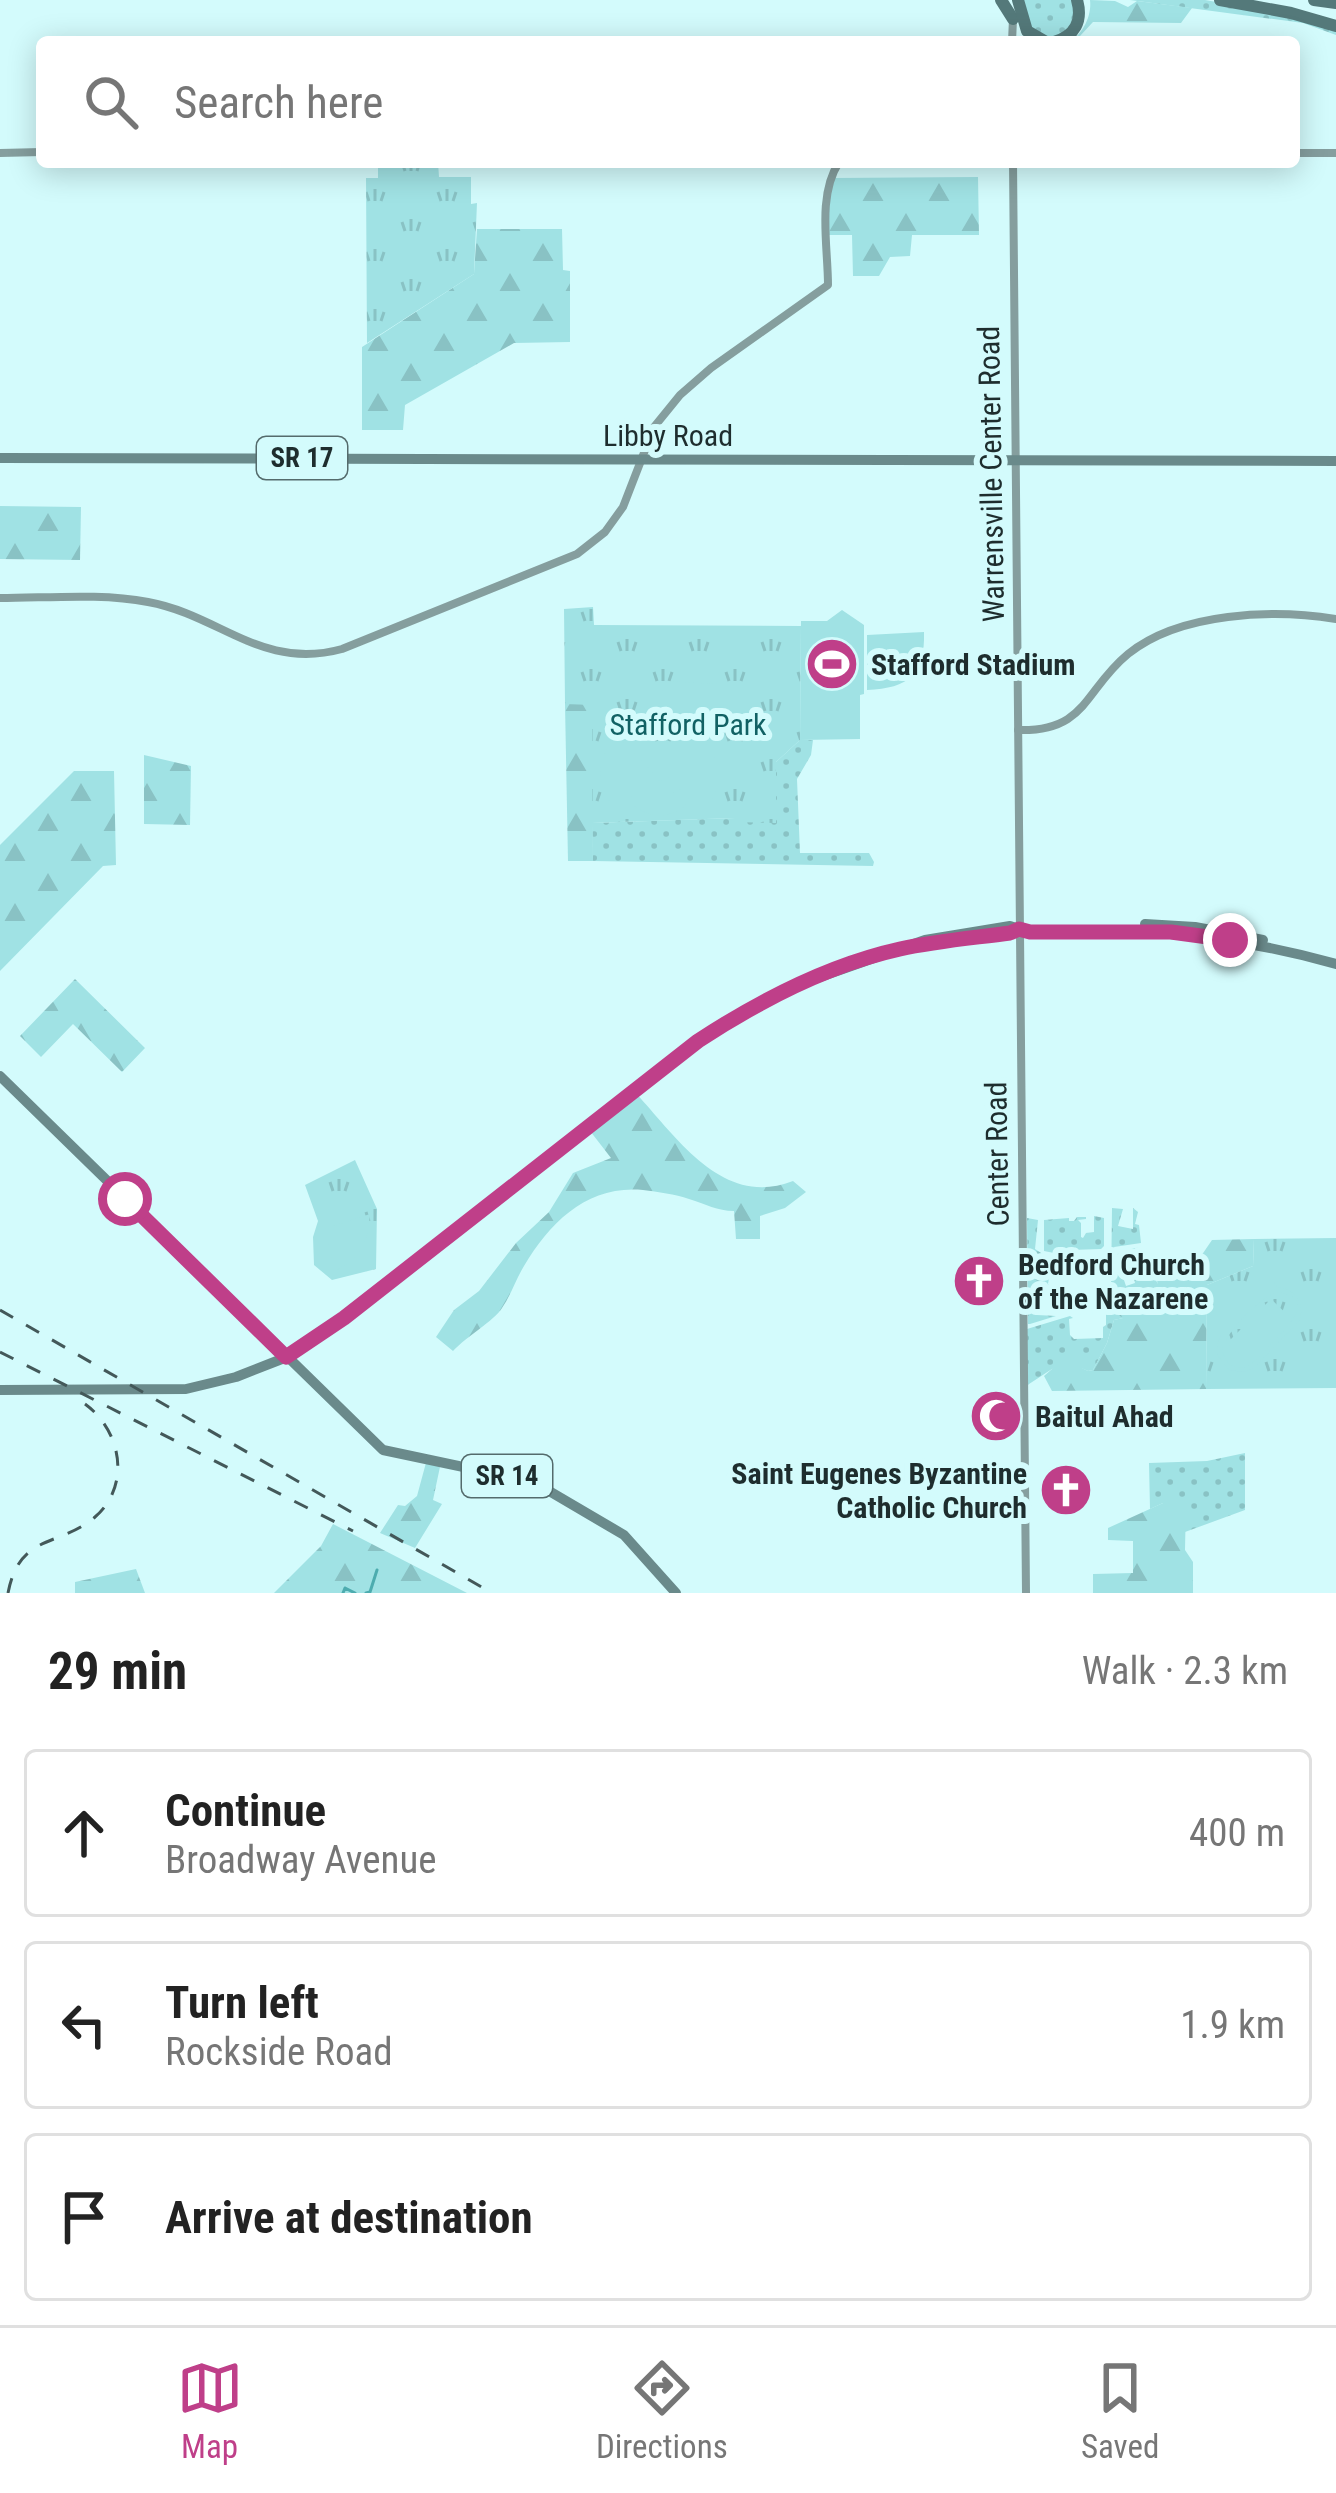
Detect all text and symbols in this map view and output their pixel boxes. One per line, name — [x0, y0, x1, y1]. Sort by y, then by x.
search box — [36, 36, 1300, 168]
icon: search — [78, 69, 144, 135]
text: Search here — [174, 76, 383, 129]
street label: Warrensville Center Road — [971, 326, 1011, 622]
street label: Libby Road — [603, 418, 733, 453]
road number: SR 17 — [257, 437, 347, 479]
sports icon: Stafford Stadium — [804, 636, 860, 692]
place label: Stafford Stadium — [871, 647, 1076, 682]
park label: Stafford Park — [610, 707, 767, 742]
route end — [1203, 913, 1257, 967]
street label: Center Road — [978, 1081, 1016, 1227]
route start — [98, 1172, 152, 1226]
place label: Bedford Church of the Nazarene — [1018, 1247, 1208, 1316]
church icon: Bedford Church of the Nazarene — [951, 1253, 1007, 1309]
mosque icon: Baitul Ahad — [968, 1388, 1024, 1444]
place label: Baitul Ahad — [1035, 1399, 1174, 1434]
road number: SR 14 — [462, 1455, 552, 1497]
place label: Saint Eugenes Byzantine Catholic Church — [731, 1456, 1027, 1525]
church icon: Saint Eugenes Byzantine Catholic Church — [1038, 1462, 1094, 1518]
text: 29 min — [48, 1642, 187, 1701]
text: Walk · 2.3 km — [1082, 1648, 1288, 1694]
text: Continue — [165, 1784, 326, 1837]
icon: ahead — [51, 1800, 117, 1866]
text: 400 m — [1189, 1810, 1285, 1856]
text: Broadway Avenue — [165, 1837, 437, 1883]
text: Turn left — [165, 1976, 319, 2029]
icon: left — [51, 1992, 117, 2058]
text: 1.9 km — [1180, 2002, 1285, 2048]
text: Rockside Road — [165, 2029, 393, 2075]
icon: arrive — [51, 2184, 117, 2250]
text: Arrive at destination — [165, 2191, 533, 2244]
tab: Map — [177, 2355, 243, 2466]
tab: Directions — [596, 2355, 728, 2466]
tab: Saved — [1081, 2355, 1159, 2466]

